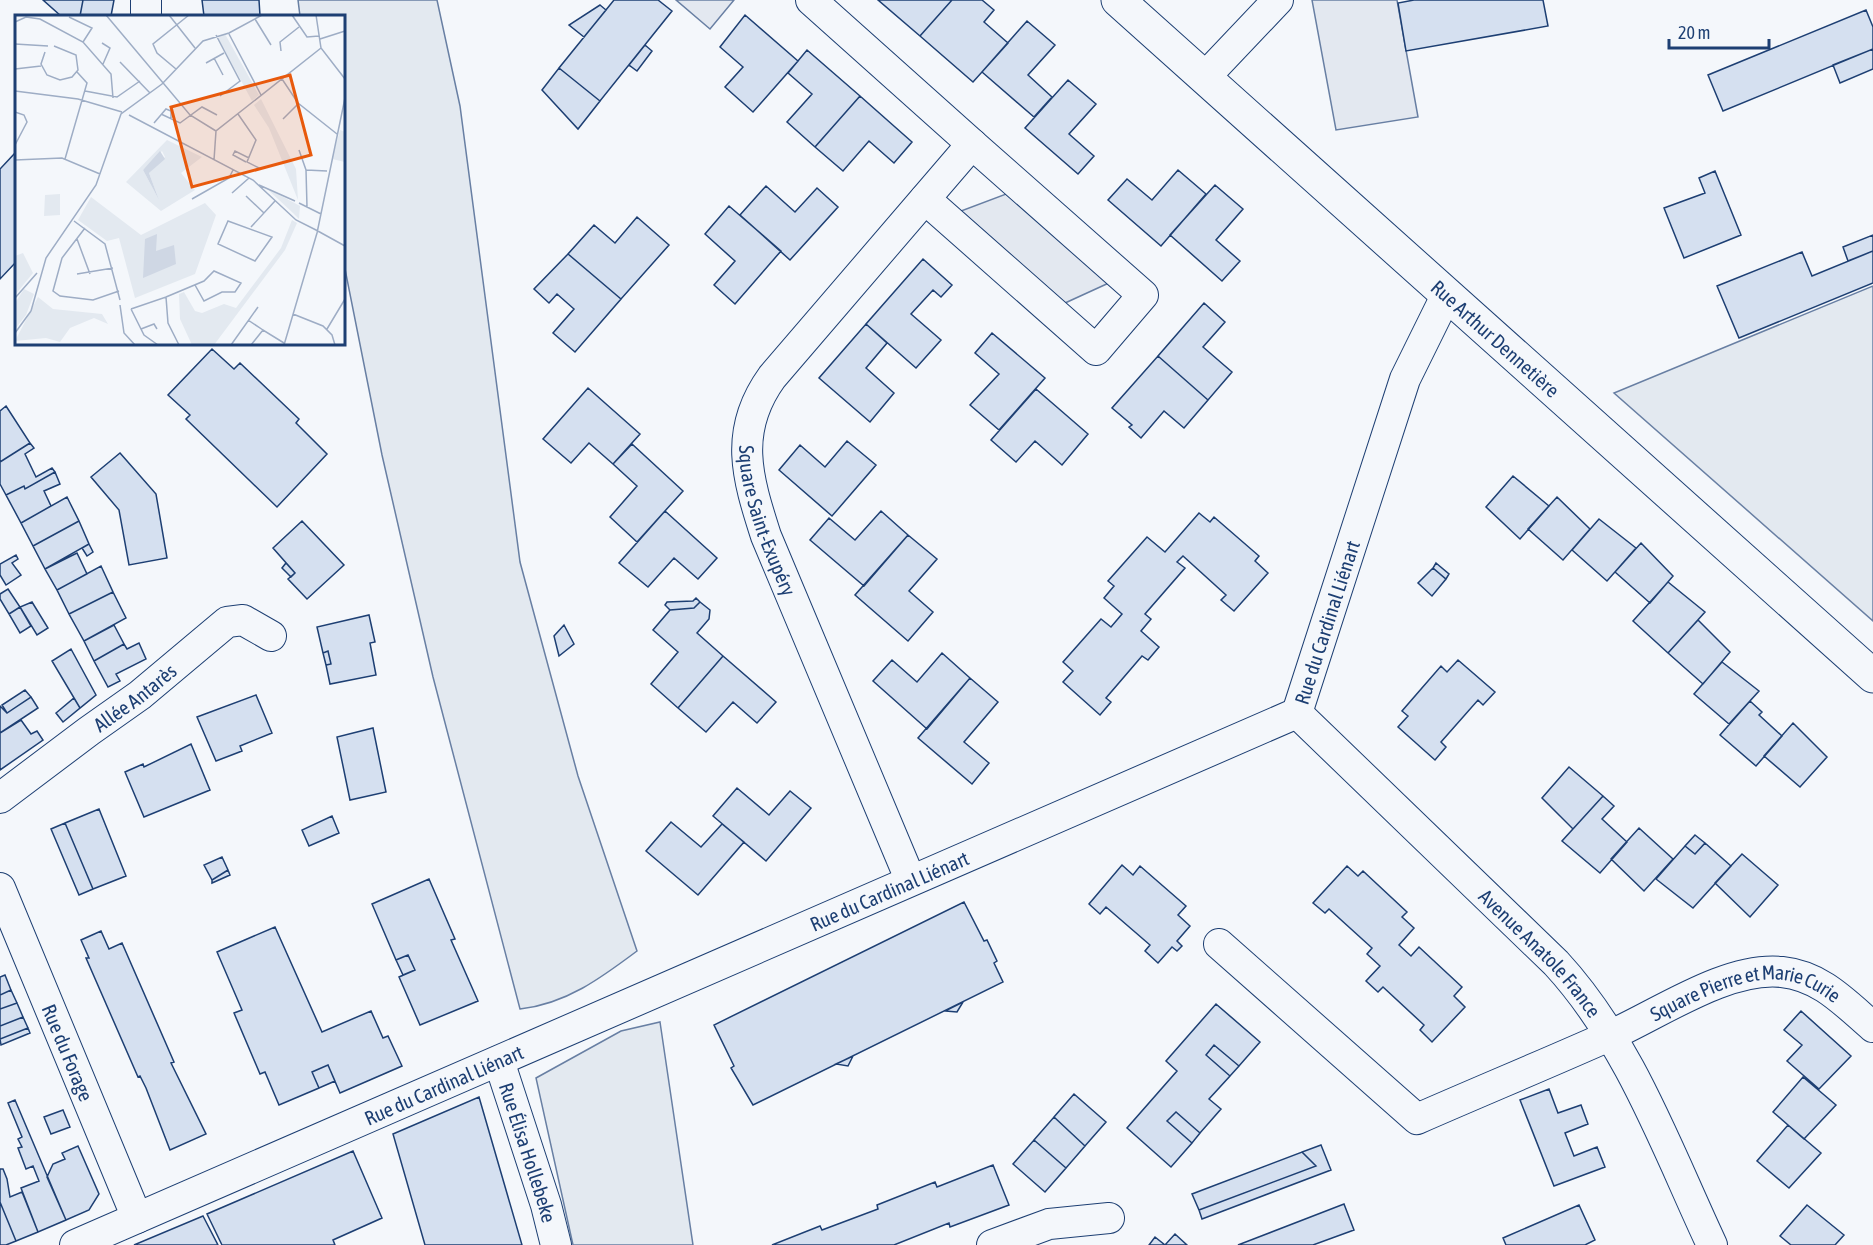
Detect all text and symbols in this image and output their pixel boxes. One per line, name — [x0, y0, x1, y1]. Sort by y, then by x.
scale bar — [1669, 12, 1770, 50]
inset map — [15, 15, 345, 345]
text: 20 m — [1678, 22, 1710, 43]
street label: Rue Arthur Dennetière — [1427, 275, 1565, 401]
street label: Square Saint-Exupéry — [736, 445, 801, 599]
street label: Rue du Cardinal Liénart — [1289, 537, 1364, 707]
street label: Allée Antarès — [89, 659, 180, 736]
street label: Rue du Cardinal Liénart — [806, 846, 972, 935]
street label: Avenue Anatole France — [1475, 884, 1606, 1021]
street label: Square Pierre et Marie Curie — [1646, 960, 1846, 1025]
street label: Rue du Forage — [38, 1001, 99, 1104]
street label: Rue du Cardinal Liénart — [361, 1040, 527, 1129]
street label: Rue Élisa Hollebeke — [495, 1079, 561, 1225]

